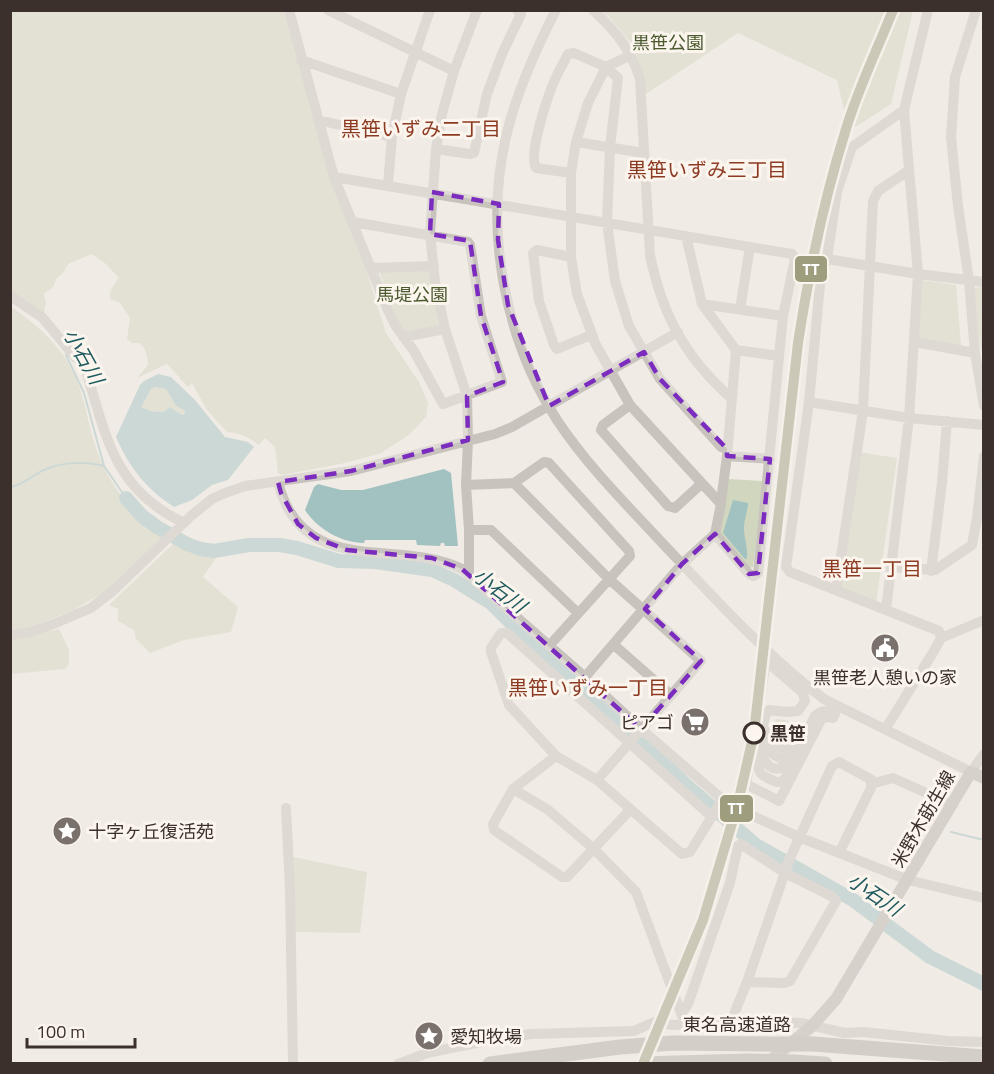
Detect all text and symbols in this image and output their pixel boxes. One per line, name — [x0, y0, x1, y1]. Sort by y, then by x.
park label: 黒笹公園 — [632, 29, 704, 56]
district label: 黒笹いずみ二丁目 — [341, 113, 501, 144]
district label: 黒笹いずみ三丁目 — [627, 154, 787, 185]
line badge: TT — [794, 255, 828, 283]
text: TT — [803, 257, 820, 281]
park label: 馬堤公園 — [376, 281, 448, 308]
water label: 小石川 — [56, 322, 113, 392]
district label: 黒笹一丁目 — [822, 553, 922, 584]
water label: 小石川 — [467, 560, 535, 622]
public building icon: 黒笹老人憩いの家 — [869, 632, 901, 664]
place label: 黒笹老人憩いの家 — [813, 664, 957, 691]
district label: 黒笹いずみ一丁目 — [508, 672, 668, 703]
supermarket icon: ピアゴ — [679, 706, 711, 738]
place label: ピアゴ — [620, 709, 674, 736]
place label: 黒笹 — [770, 720, 806, 747]
marker: 黒笹 — [743, 722, 765, 744]
street label: 米野木莇生線 — [884, 765, 962, 873]
line badge: TT — [719, 794, 754, 823]
text: TT — [728, 796, 745, 820]
place icon: 十字ヶ丘復活苑 — [51, 815, 83, 847]
place label: 十字ヶ丘復活苑 — [88, 818, 214, 845]
water label: 小石川 — [841, 864, 910, 925]
scale bar — [27, 1011, 135, 1049]
street label: 東名高速道路 — [683, 1011, 791, 1038]
text: 100 m — [36, 1018, 85, 1045]
place icon: 愛知牧場 — [413, 1020, 445, 1052]
place label: 愛知牧場 — [450, 1023, 522, 1050]

